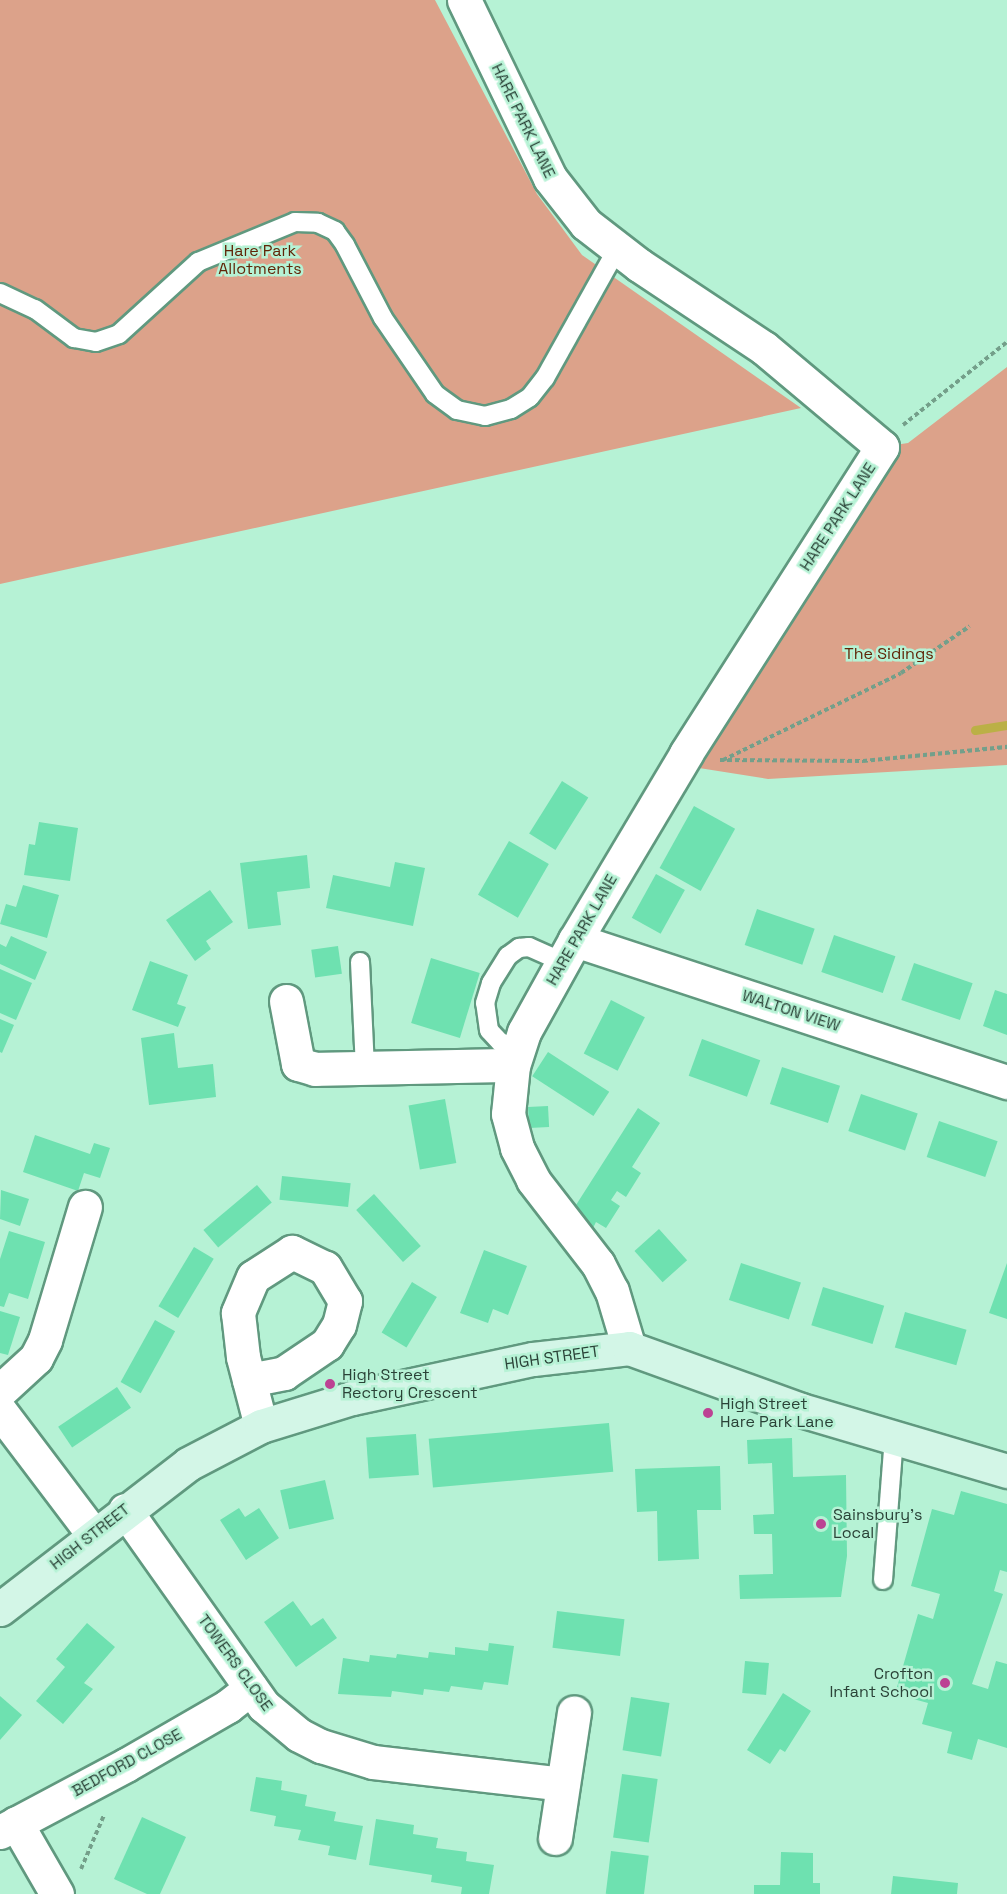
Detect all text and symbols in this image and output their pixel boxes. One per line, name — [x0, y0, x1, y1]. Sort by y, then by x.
street label: HARE PARK LANE — [487, 61, 559, 181]
park label: Hare Park Allotments — [218, 241, 302, 279]
street label: HARE PARK LANE — [796, 459, 880, 575]
park label: The Sidings — [844, 644, 934, 664]
street label: HARE PARK LANE — [542, 871, 622, 989]
street label: WALTON VIEW — [739, 986, 843, 1036]
street label: HIGH STREET — [503, 1342, 601, 1374]
place label: High Street Rectory Crescent — [342, 1365, 478, 1403]
marker: High Street Rectory Crescent — [323, 1377, 337, 1391]
place label: High Street Hare Park Lane — [720, 1394, 834, 1432]
marker: High Street Hare Park Lane — [701, 1406, 715, 1420]
street label: HIGH STREET — [46, 1500, 134, 1574]
place label: Sainsbury's Local — [833, 1505, 922, 1543]
marker: Sainsbury's Local — [814, 1517, 828, 1531]
street label: TOWERS CLOSE — [194, 1611, 276, 1715]
place label: Crofton Infant School — [829, 1664, 933, 1702]
marker: Crofton Infant School — [938, 1676, 952, 1690]
street label: BEDFORD CLOSE — [69, 1725, 185, 1801]

